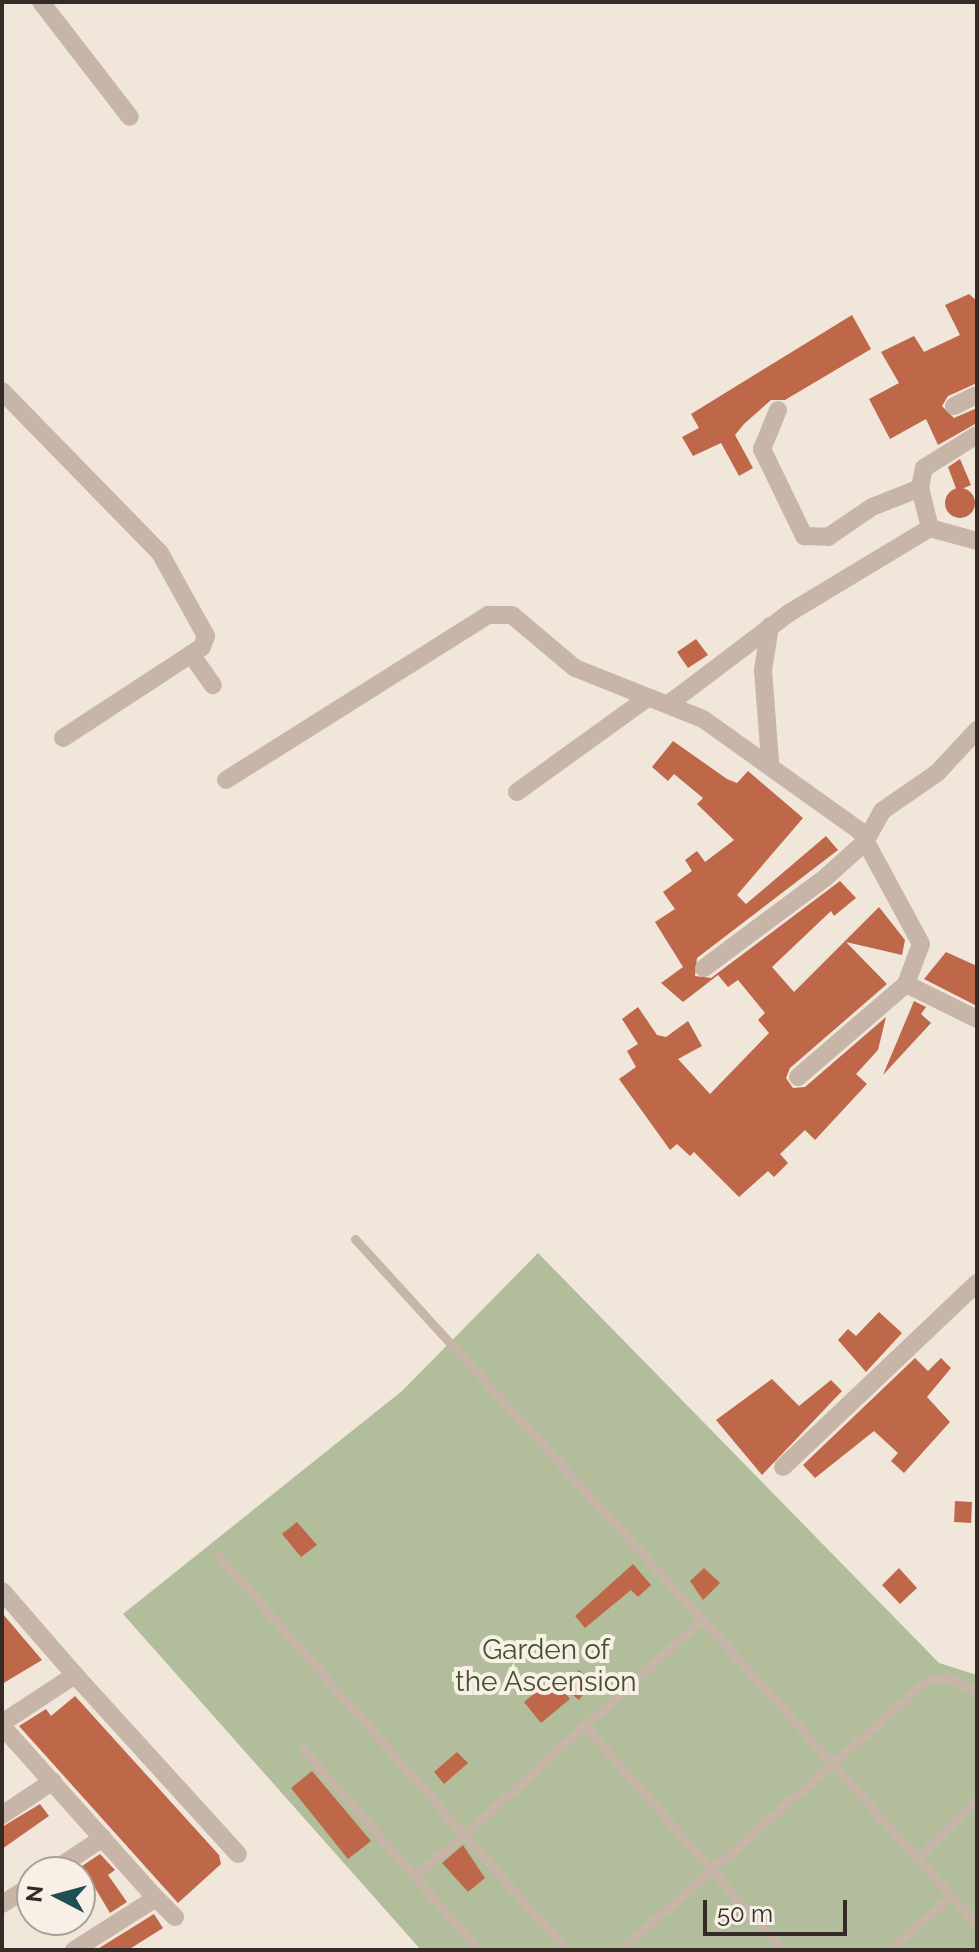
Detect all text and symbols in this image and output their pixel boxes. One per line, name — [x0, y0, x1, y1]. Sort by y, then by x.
park label: Garden of the Ascension — [455, 1633, 637, 1699]
north arrow — [16, 1856, 96, 1936]
text: N — [20, 1884, 48, 1903]
scale bar — [707, 1884, 851, 1934]
text: 50 m — [717, 1899, 773, 1928]

